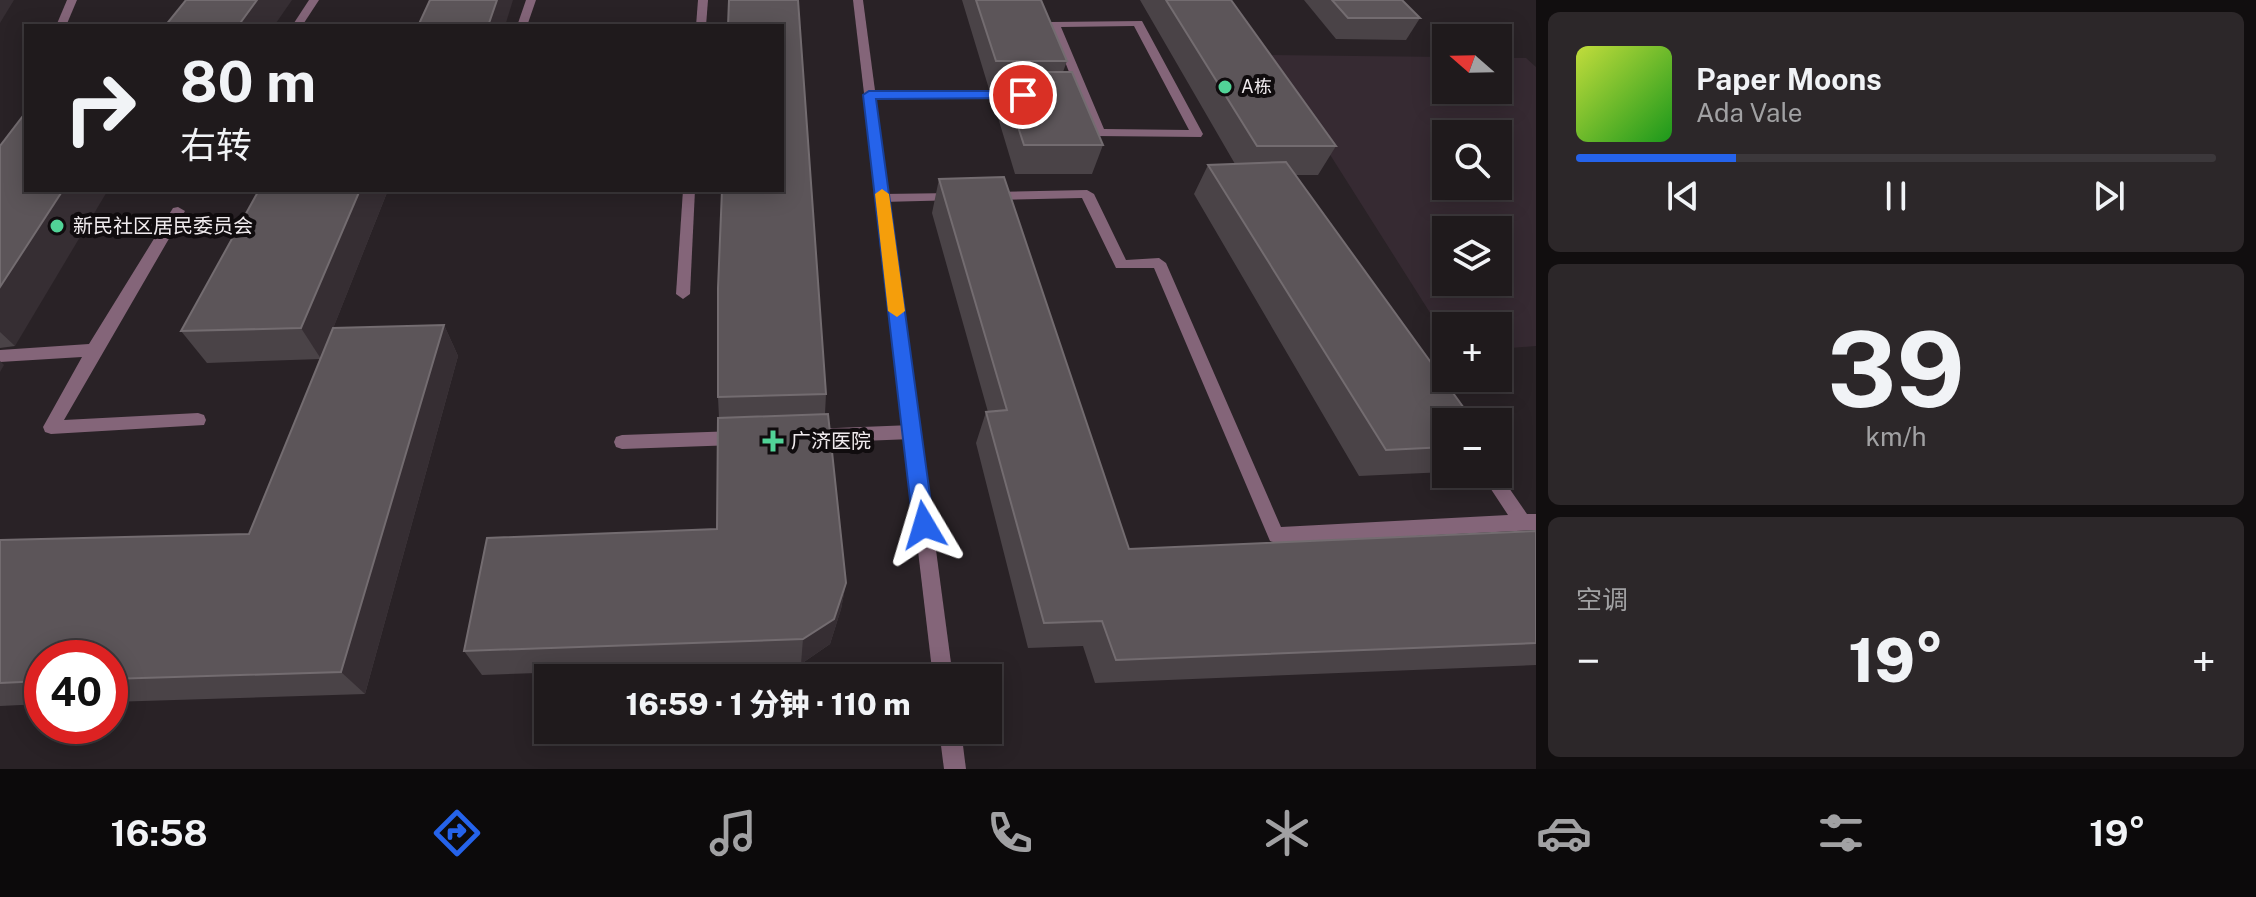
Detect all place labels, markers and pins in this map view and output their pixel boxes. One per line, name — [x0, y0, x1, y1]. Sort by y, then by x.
pin — [989, 61, 1057, 129]
place label: A栋 — [1241, 76, 1272, 97]
marker: A栋 — [1216, 78, 1234, 96]
place label: 新民社区居民委员会 — [73, 214, 253, 238]
marker: 新民社区居民委员会 — [48, 217, 66, 235]
place label: 广济医院 — [791, 429, 871, 453]
marker: 广济医院 — [762, 430, 784, 452]

